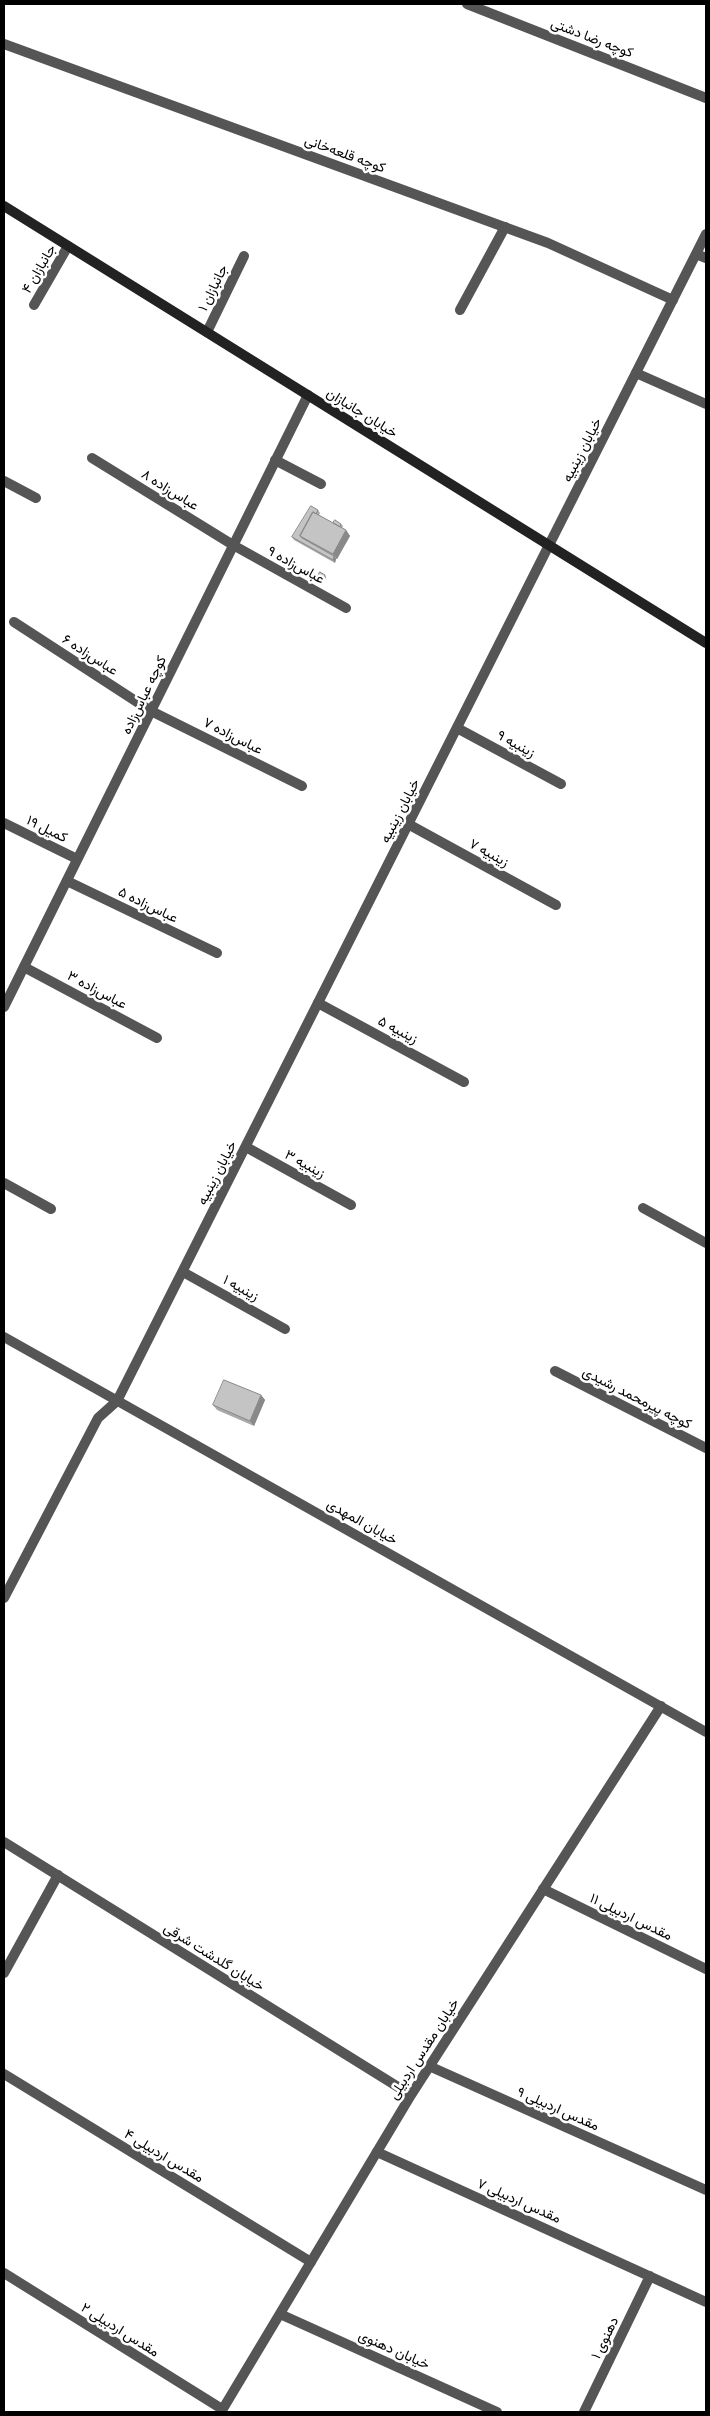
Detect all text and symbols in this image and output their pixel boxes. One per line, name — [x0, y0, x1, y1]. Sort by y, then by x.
street label: کوچه رضا دشتی — [548, 15, 636, 61]
street label: کوچه قلعه‌خانی — [302, 132, 388, 176]
street label: جانبازان ۴ — [18, 242, 60, 296]
street label: جانبازان ۱ — [195, 262, 231, 314]
street label: خیابان جانبازان — [323, 384, 401, 442]
street label: خیابان زینبیه — [559, 415, 605, 485]
street label: عباس‌زاده ۸ — [138, 466, 202, 514]
street label: عباس‌زاده ۹ — [264, 542, 328, 588]
street label: عباس‌زاده ۶ — [59, 631, 121, 679]
street label: کوچه عباس‌زاده — [118, 653, 170, 737]
street label: عباس‌زاده ۷ — [201, 714, 265, 758]
street label: زینبیه ۹ — [494, 727, 538, 761]
street label: خیابان زینبیه — [377, 776, 423, 846]
street label: کمیل ۱۹ — [24, 812, 70, 846]
street label: زینبیه ۷ — [466, 835, 512, 871]
street label: عباس‌زاده ۵ — [115, 883, 181, 927]
street label: عباس‌زاده ۳ — [64, 967, 130, 1013]
street label: زینبیه ۵ — [375, 1013, 421, 1047]
street label: خیابان زینبیه — [194, 1138, 240, 1208]
street label: زینبیه ۳ — [282, 1146, 328, 1182]
street label: زینبیه ۱ — [220, 1271, 262, 1305]
street label: کوچه پیرمحمد رشیدی — [580, 1363, 694, 1433]
street label: خیابان المهدی — [324, 1496, 400, 1548]
street label: مقدس اردبیلی ۱۱ — [587, 1890, 675, 1944]
street label: خیابان گلدشت شرقی — [161, 1919, 267, 1995]
street label: خیابان مقدس اردبیلی — [385, 1995, 463, 2103]
street label: مقدس اردبیلی ۹ — [514, 2083, 602, 2135]
street label: مقدس اردبیلی ۴ — [121, 2126, 207, 2186]
street label: مقدس اردبیلی ۷ — [475, 2175, 563, 2227]
street label: مقدس اردبیلی ۲ — [78, 2299, 162, 2361]
street label: دهنوی ۱ — [588, 2314, 622, 2362]
street label: خیابان دهنوی — [356, 2327, 432, 2373]

